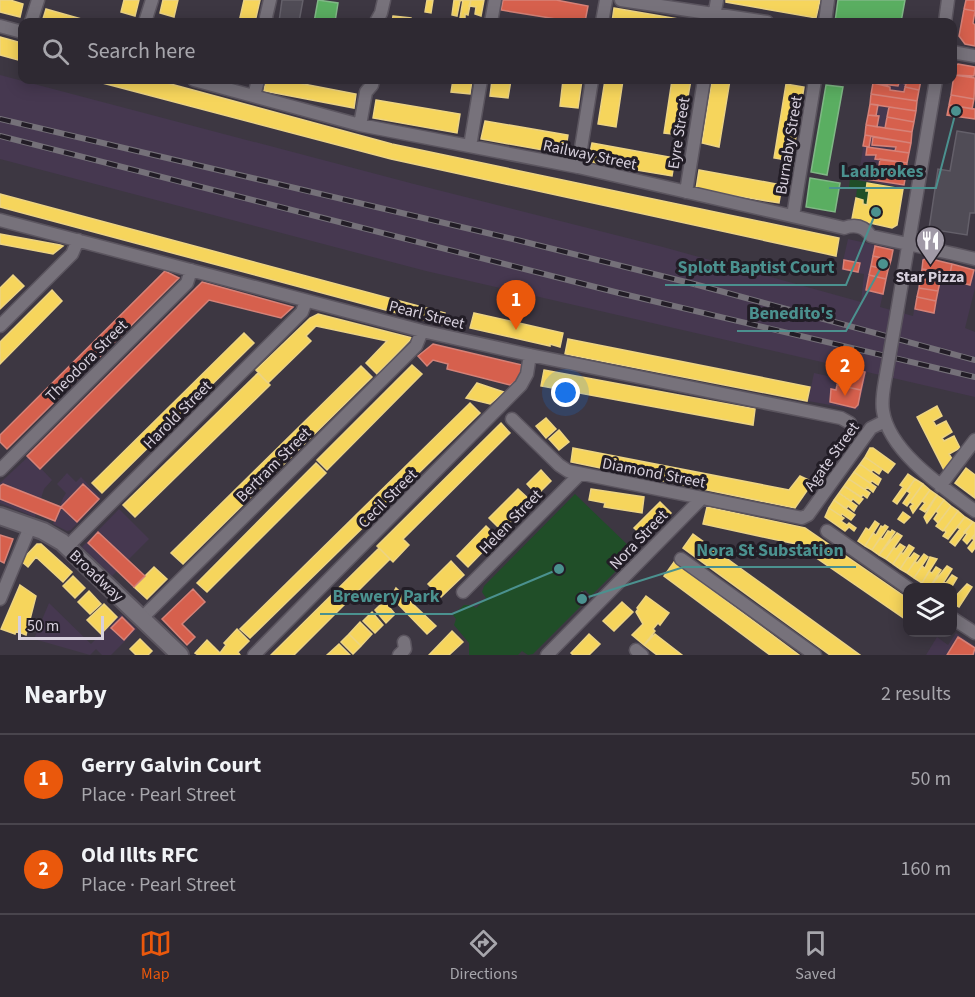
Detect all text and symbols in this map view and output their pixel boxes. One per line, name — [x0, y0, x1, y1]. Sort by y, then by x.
search box — [18, 18, 957, 84]
icon: search — [39, 35, 72, 68]
text: Search here — [87, 35, 195, 67]
street label: Burnaby Street — [770, 93, 808, 196]
street label: Eyre Street — [662, 95, 696, 171]
street label: Railway Street — [541, 134, 639, 176]
callout: Ladbrokes — [829, 152, 936, 188]
text: Ladbrokes — [840, 159, 924, 184]
restaurant icon: Star Pizza — [914, 224, 946, 266]
callout: Splott Baptist Court — [665, 249, 846, 285]
text: Splott Baptist Court — [678, 255, 835, 280]
place label: Star Pizza — [895, 266, 965, 288]
pin: 1 — [496, 280, 536, 330]
street label: Pearl Street — [387, 295, 468, 335]
callout: Benedito's — [737, 295, 846, 331]
text: Benedito's — [749, 301, 833, 326]
street label: Theodora Street — [41, 314, 133, 407]
pin: 2 — [826, 346, 864, 396]
street label: Harold Street — [139, 375, 217, 454]
your location — [551, 378, 580, 407]
street label: Agate Street — [799, 417, 865, 496]
street label: Bertram Street — [231, 422, 317, 507]
street label: Diamond Street — [600, 452, 708, 494]
street label: Cecil Street — [353, 464, 423, 533]
street label: Helen Street — [474, 484, 548, 559]
street label: Nora Street — [605, 504, 673, 575]
callout: Nora St Substation — [684, 531, 856, 567]
text: Nora St Substation — [696, 538, 844, 563]
street label: Broadway — [64, 545, 129, 607]
callout: Brewery Park — [320, 578, 452, 614]
map controls — [903, 583, 957, 637]
button: layers — [903, 583, 957, 637]
text: Brewery Park — [332, 584, 440, 609]
scale bar — [18, 613, 104, 640]
text: 50 m — [27, 615, 59, 637]
text: Nearby — [24, 676, 107, 713]
text: 2 results — [881, 680, 951, 708]
text: Gerry Galvin Court — [81, 749, 261, 781]
text: 1 — [38, 765, 49, 793]
text: 50 m — [911, 765, 951, 793]
text: Place · Pearl Street — [81, 781, 236, 809]
text: Old Illts RFC — [81, 839, 199, 871]
text: 2 — [38, 855, 49, 883]
text: 160 m — [901, 855, 951, 883]
text: Place · Pearl Street — [81, 871, 236, 899]
tab: Map — [139, 927, 172, 985]
tab: Directions — [450, 927, 517, 985]
tab: Saved — [795, 927, 836, 985]

